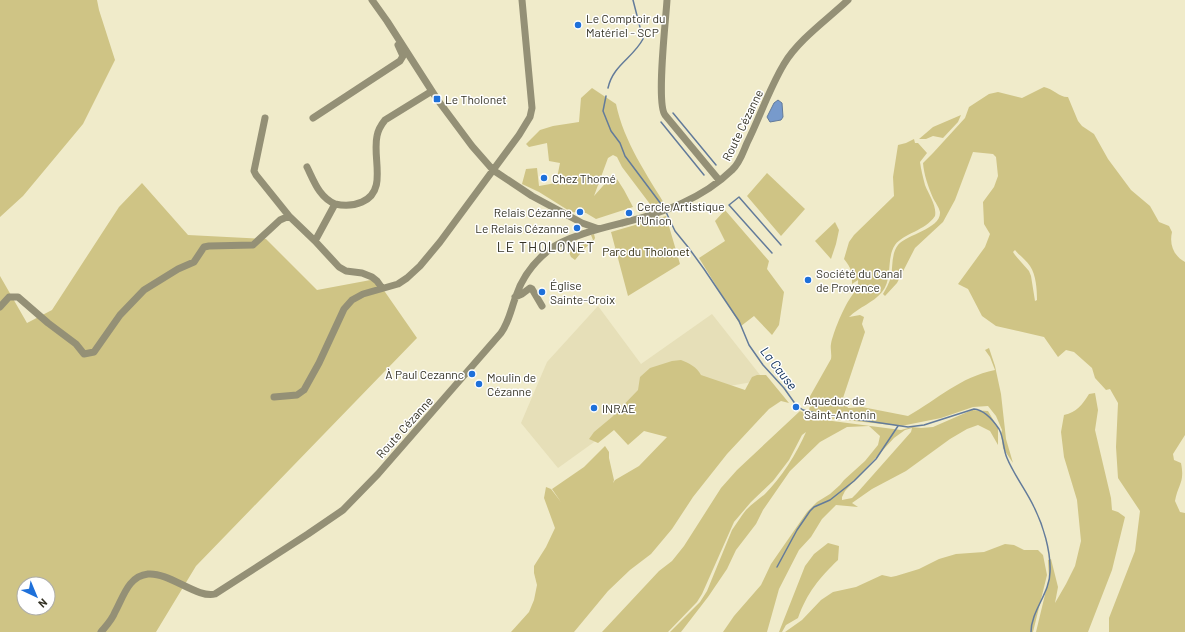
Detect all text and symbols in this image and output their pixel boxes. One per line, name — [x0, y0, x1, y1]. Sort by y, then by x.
place label: Le Comptoir du Matériel - SCP — [586, 11, 666, 39]
marker: Le Comptoir du Matériel - SCP — [573, 20, 583, 30]
street label: Route Cézanne — [719, 87, 765, 163]
place label: Le Tholonet — [445, 92, 507, 106]
marker: Le Tholonet — [432, 94, 442, 104]
place label: Chez Thomé — [552, 171, 616, 185]
marker: Chez Thomé — [539, 173, 549, 183]
place label: Cercle Artistique l'Union — [637, 199, 725, 227]
place label: Relais Cézanne — [494, 205, 572, 219]
marker: Relais Cézanne — [575, 207, 585, 217]
marker: Cercle Artistique l'Union — [624, 208, 634, 218]
place label: Le Relais Cézanne — [475, 221, 569, 235]
marker: Le Relais Cézanne — [572, 223, 582, 233]
district label: LE THOLONET — [497, 238, 595, 255]
park label: Parc du Tholonet — [602, 244, 690, 258]
place label: Société du Canal de Provence — [816, 266, 902, 294]
marker: Société du Canal de Provence — [803, 275, 813, 285]
place label: Église Sainte-Croix — [550, 278, 615, 306]
marker: Église Sainte-Croix — [537, 287, 547, 297]
water label: La Cause — [757, 343, 801, 393]
place label: À Paul Cezannc — [385, 367, 464, 381]
marker: À Paul Cezannc — [467, 369, 477, 379]
place label: Moulin de Cézanne — [487, 370, 536, 398]
marker: Moulin de Cézanne — [474, 379, 484, 389]
street label: Route Cézanne — [373, 393, 435, 461]
place label: Aqueduc de Saint-Antonin — [804, 393, 876, 421]
place label: INRAE — [602, 401, 636, 415]
marker: Aqueduc de Saint-Antonin — [791, 402, 801, 412]
marker: INRAE — [589, 403, 599, 413]
north arrow — [16, 576, 56, 616]
text: N — [36, 596, 50, 611]

